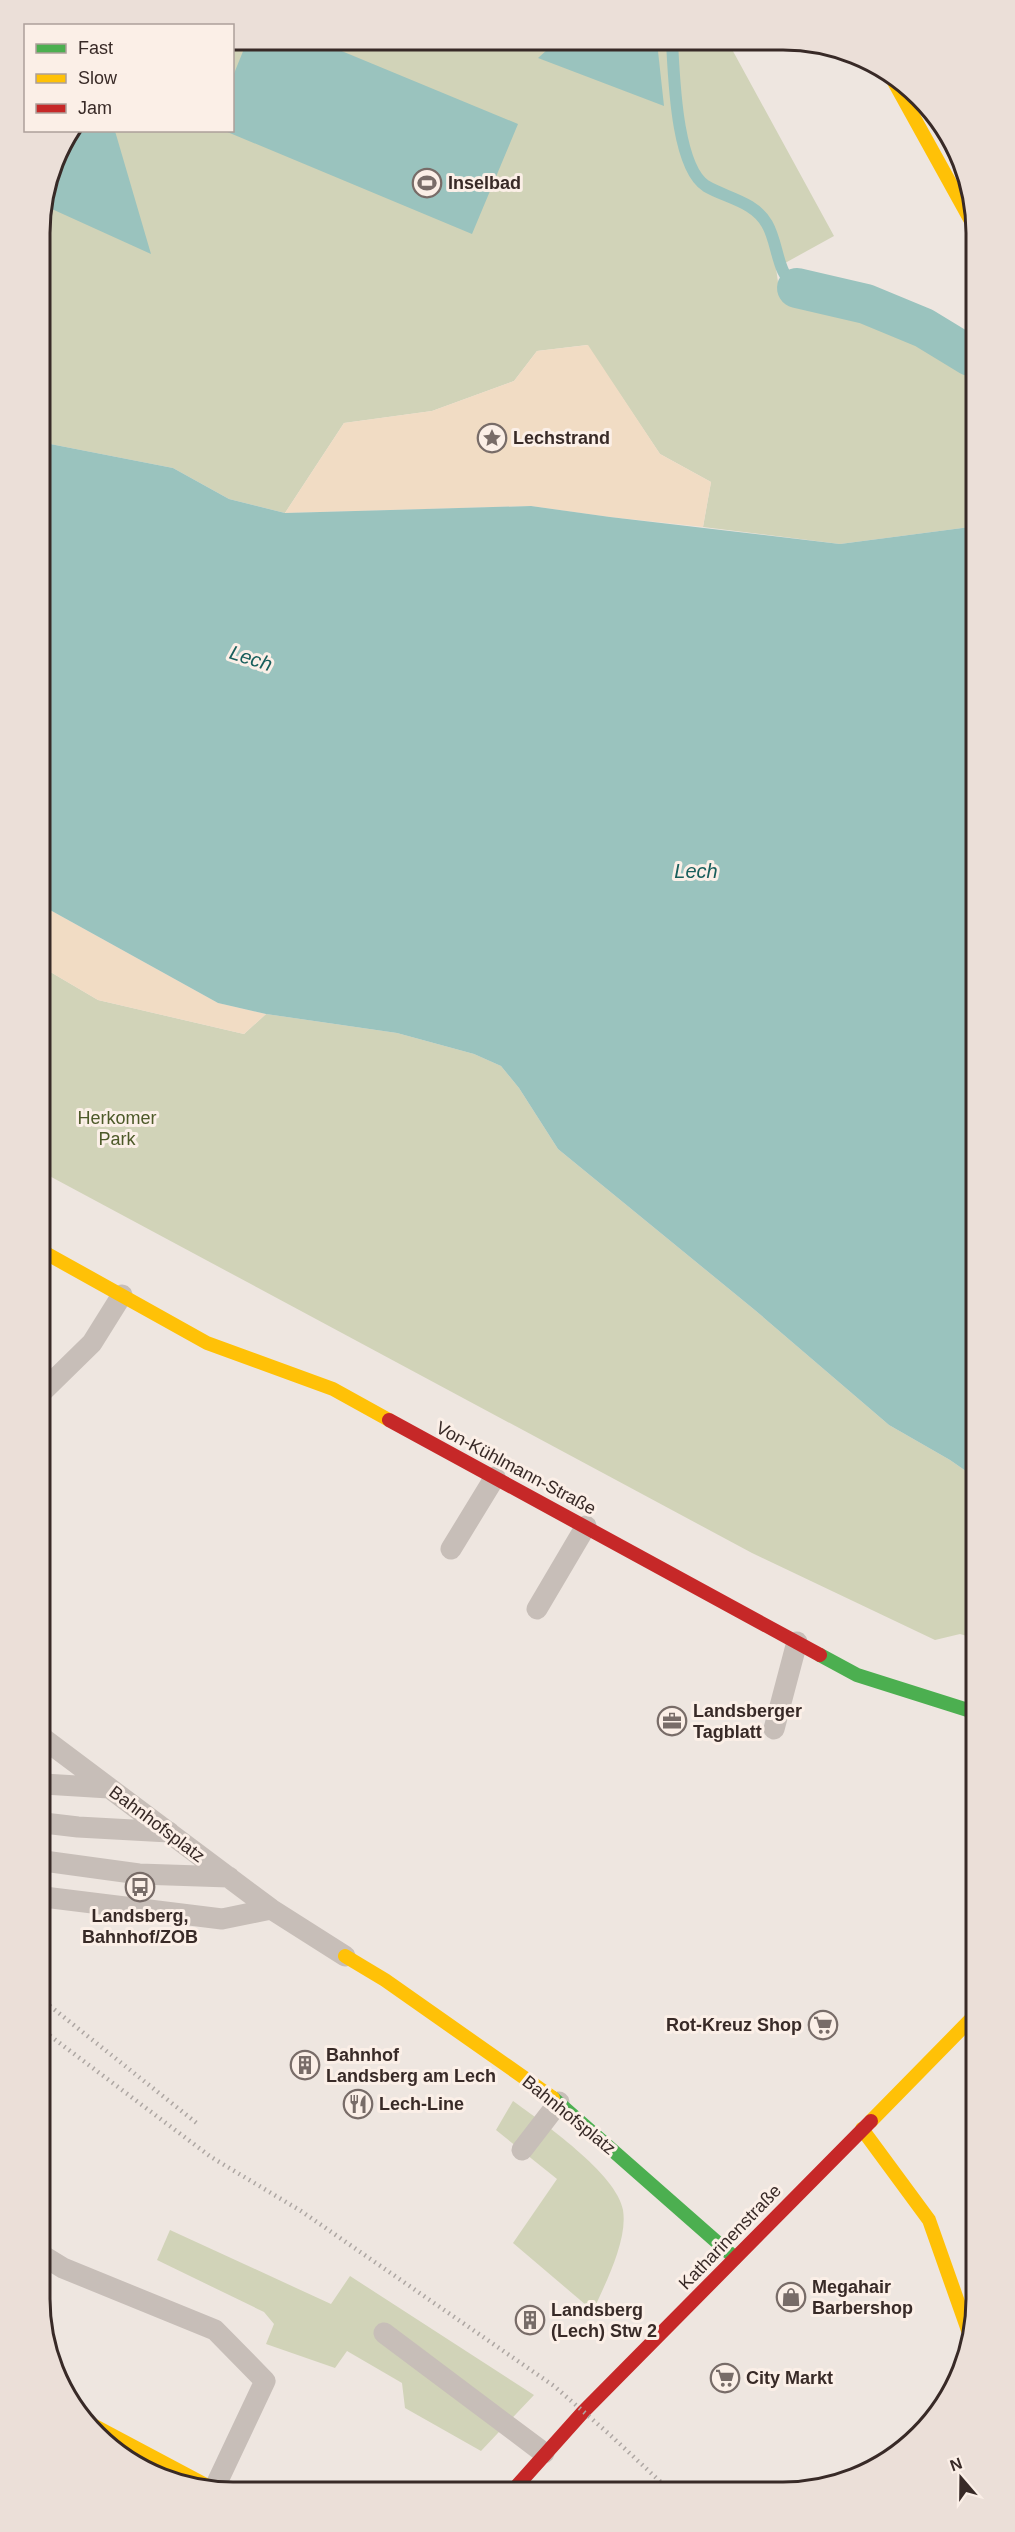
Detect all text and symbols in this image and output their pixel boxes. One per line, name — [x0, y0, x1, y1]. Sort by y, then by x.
legend — [24, 24, 234, 132]
text: Fast — [78, 38, 113, 58]
text: Slow — [78, 68, 118, 88]
text: Jam — [78, 98, 112, 118]
sports icon: Inselbad — [411, 167, 443, 199]
place label: Inselbad — [448, 173, 521, 193]
place icon: Lechstrand — [476, 422, 508, 454]
place label: Lechstrand — [513, 428, 610, 448]
water label: Lech — [227, 641, 275, 675]
water label: Lech — [674, 860, 718, 882]
park label: Herkomer Park — [77, 1108, 157, 1149]
street label: Von-Kühlmann-Straße — [433, 1417, 599, 1519]
place label: Landsberger Tagblatt — [693, 1701, 802, 1742]
office icon: Landsberger Tagblatt — [656, 1705, 688, 1737]
street label: Bahnhofsplatz — [105, 1782, 209, 1866]
bus stop icon: Landsberg, Bahnhof/ZOB — [124, 1871, 156, 1903]
place label: Landsberg, Bahnhof/ZOB — [82, 1906, 198, 1947]
supermarket icon: Rot-Kreuz Shop — [807, 2009, 839, 2041]
place label: Rot-Kreuz Shop — [666, 2015, 802, 2035]
place label: Bahnhof Landsberg am Lech — [326, 2045, 496, 2086]
building icon: Bahnhof Landsberg am Lech — [289, 2049, 321, 2081]
street label: Bahnhofsplatz — [518, 2071, 620, 2159]
restaurant icon: Lech-Line — [342, 2088, 374, 2120]
place label: Lech-Line — [379, 2094, 464, 2114]
street label: Katharinenstraße — [675, 2180, 785, 2294]
place label: Megahair Barbershop — [812, 2277, 913, 2318]
shop icon: Megahair Barbershop — [775, 2281, 807, 2313]
place label: Landsberg (Lech) Stw 2 — [551, 2300, 657, 2341]
building icon: Landsberg (Lech) Stw 2 — [514, 2304, 546, 2336]
supermarket icon: City Markt — [709, 2362, 741, 2394]
place label: City Markt — [746, 2368, 833, 2388]
north arrow — [931, 2448, 991, 2508]
text: N — [948, 2454, 964, 2474]

